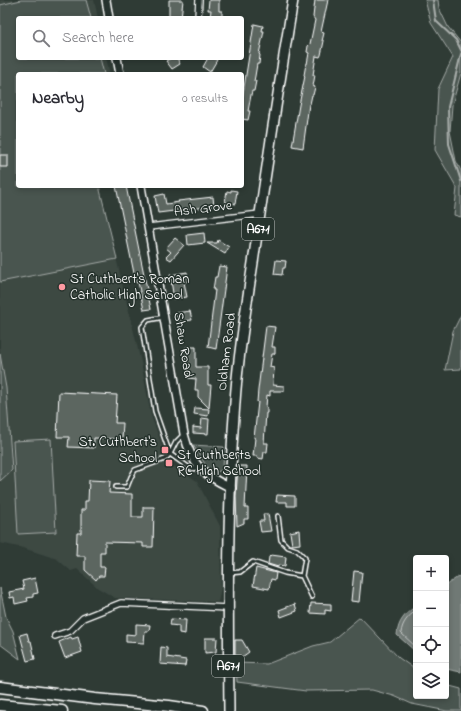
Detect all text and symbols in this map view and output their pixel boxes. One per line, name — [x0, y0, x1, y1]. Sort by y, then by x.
search box — [16, 16, 244, 60]
icon: search — [30, 27, 52, 49]
text: Search here — [62, 27, 134, 49]
text: Nearby — [32, 86, 84, 111]
text: 0 results — [182, 89, 228, 108]
street label: Ash Grove — [173, 195, 234, 223]
road number: A671 — [242, 218, 274, 240]
place label: St Cuthbert's Roman Catholic High School — [70, 269, 189, 307]
marker: St Cuthbert's Roman Catholic High School — [57, 282, 67, 292]
street label: Shaw Road — [167, 311, 199, 380]
street label: Oldham Road — [212, 312, 242, 392]
place label: St. Cuthbert's School — [79, 432, 157, 469]
marker: St. Cuthbert's School — [160, 445, 170, 455]
place label: St Cuthberts RC High School — [177, 445, 261, 483]
marker: St Cuthberts RC High School — [164, 458, 174, 468]
map controls — [413, 555, 449, 699]
button: + — [413, 555, 449, 591]
button: − — [413, 591, 449, 627]
button: locate — [413, 627, 449, 663]
road number: A671 — [212, 655, 244, 677]
button: layers — [413, 663, 449, 699]

